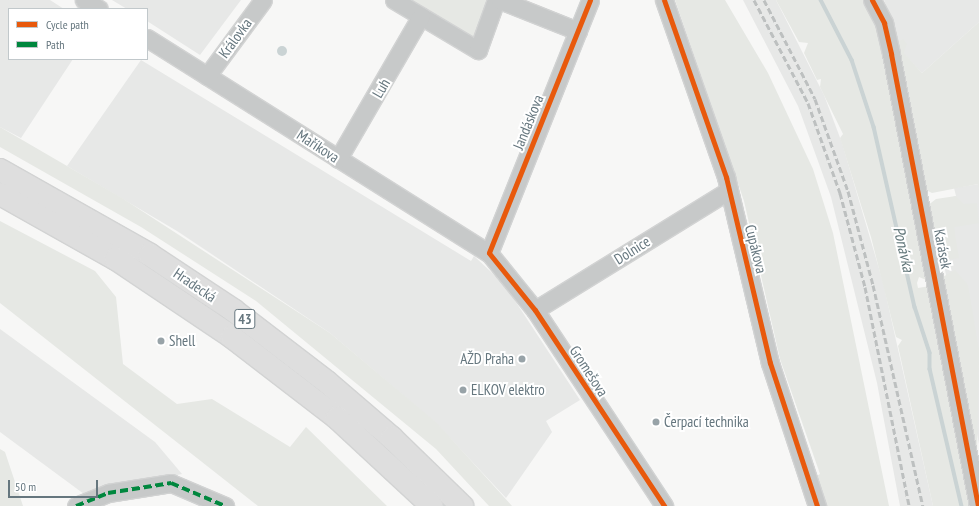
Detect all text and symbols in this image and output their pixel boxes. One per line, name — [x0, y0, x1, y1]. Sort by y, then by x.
legend — [8, 8, 148, 60]
street label: Královka — [215, 15, 255, 61]
text: Cycle path — [46, 17, 89, 32]
text: Path — [46, 37, 64, 52]
street label: Luh — [368, 75, 394, 101]
street label: Jandáskova — [509, 92, 547, 152]
street label: Maříkova — [293, 126, 343, 166]
street label: Cupákova — [741, 223, 771, 275]
water label: Ponávka — [889, 224, 919, 274]
street label: Karásek — [930, 228, 956, 270]
street label: Dolnice — [611, 232, 653, 268]
street label: Hradecká — [170, 264, 220, 306]
road number: 43 — [234, 307, 256, 331]
place label: Shell — [169, 332, 195, 350]
marker: Shell — [156, 336, 166, 346]
street label: Gromešova — [566, 342, 612, 400]
place label: AŽD Praha — [460, 350, 514, 368]
marker: AŽD Praha — [517, 354, 527, 364]
place label: ELKOV elektro — [471, 381, 545, 399]
marker: ELKOV elektro — [458, 385, 468, 395]
place label: Čerpací technika — [664, 413, 749, 431]
marker: Čerpací technika — [651, 417, 661, 427]
scale bar — [10, 472, 100, 498]
text: 50 m — [15, 479, 36, 494]

